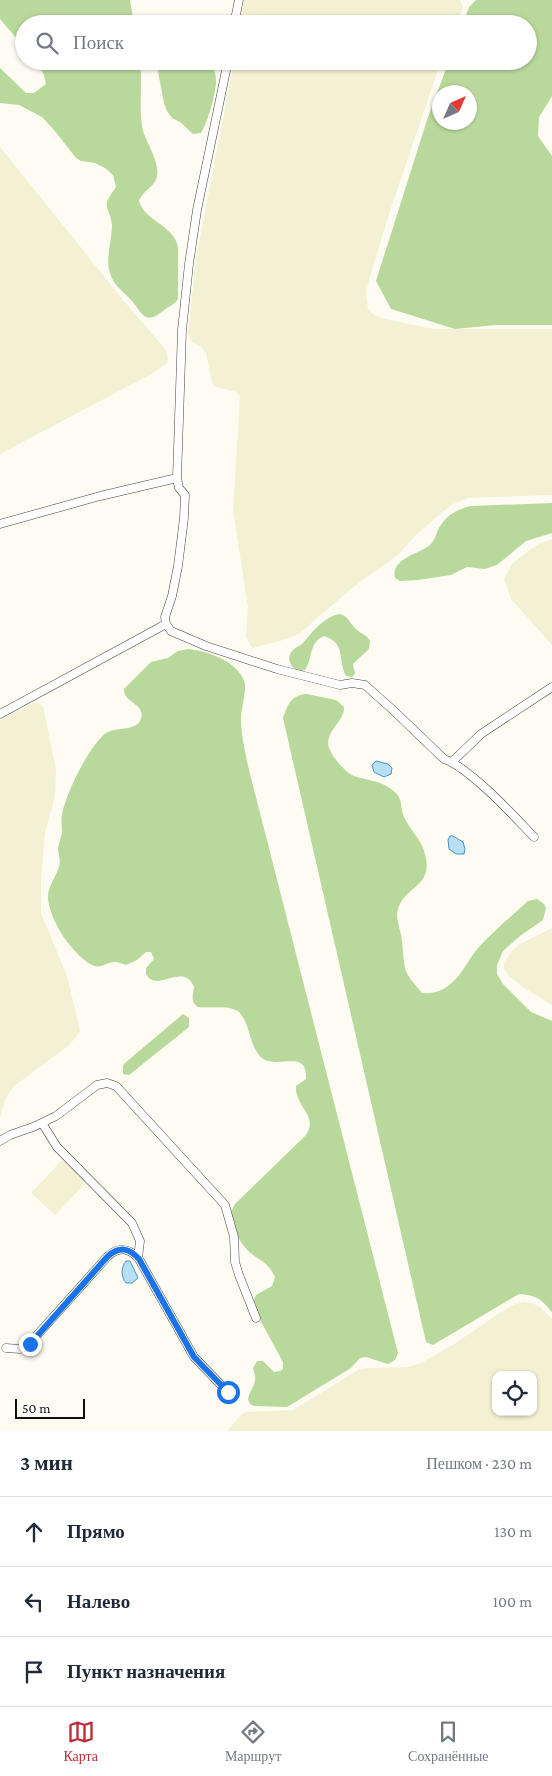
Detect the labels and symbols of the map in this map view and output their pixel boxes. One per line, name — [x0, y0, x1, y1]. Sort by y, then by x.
north arrow — [432, 85, 477, 130]
route end — [19, 1333, 42, 1356]
route start — [217, 1381, 240, 1404]
scale bar — [15, 1396, 85, 1419]

